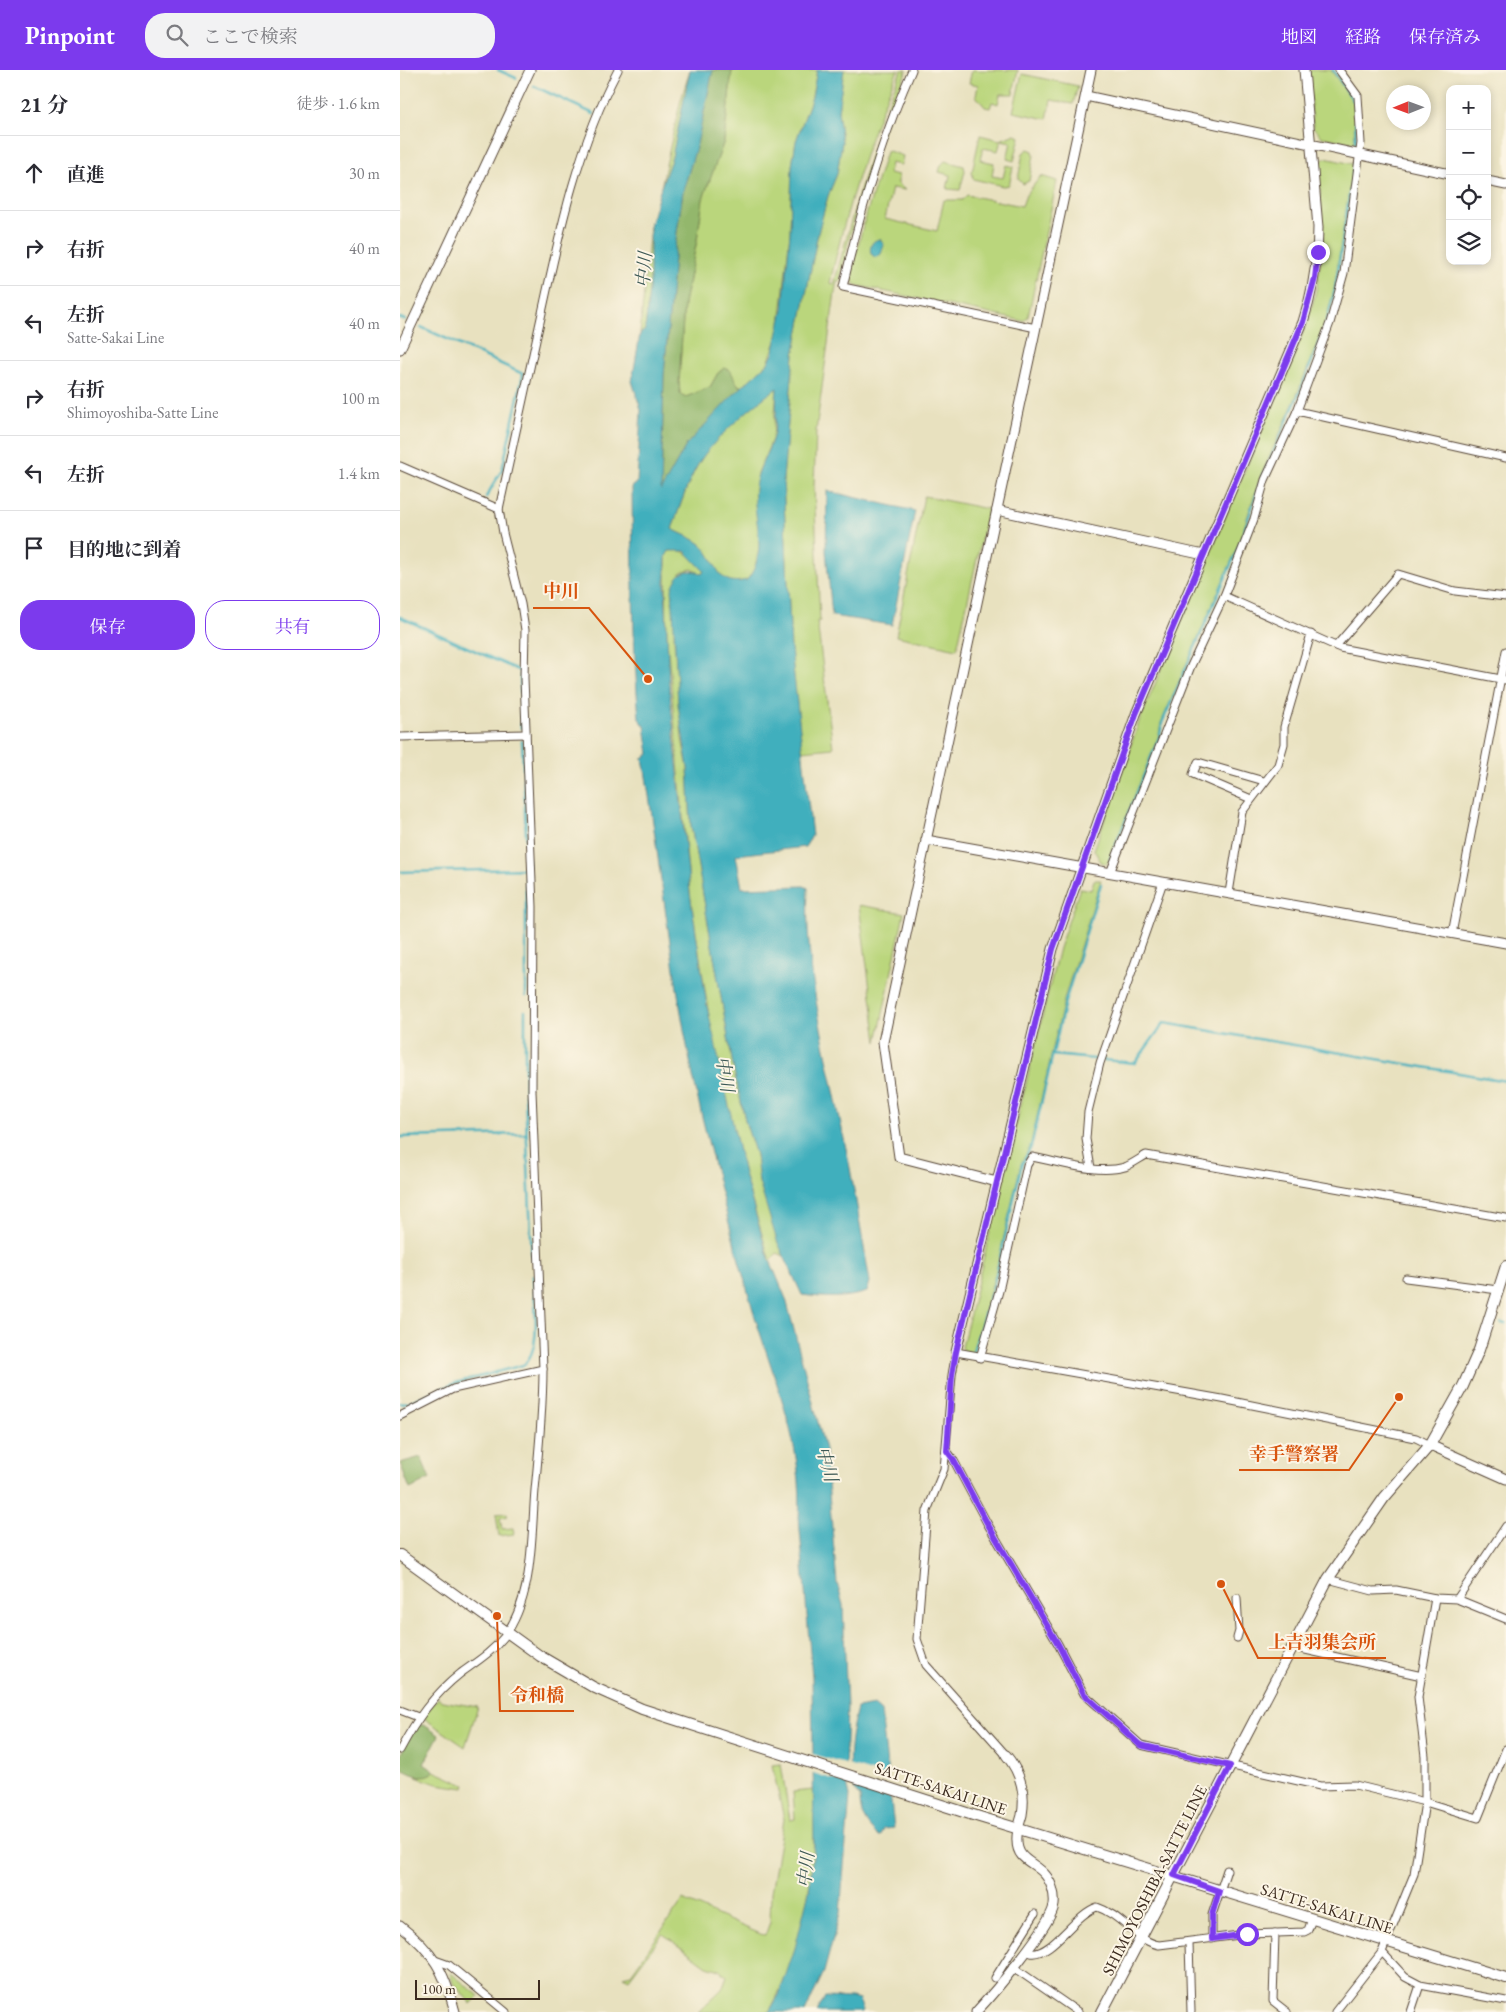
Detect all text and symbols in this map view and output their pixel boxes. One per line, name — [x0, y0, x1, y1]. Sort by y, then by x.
search box — [145, 13, 495, 58]
text: Pinpoint — [25, 20, 115, 51]
icon: search — [163, 21, 191, 49]
text: ここで検索 — [203, 24, 298, 49]
text: 地図 — [1281, 25, 1317, 48]
text: 経路 — [1345, 25, 1381, 48]
text: 保存済み — [1409, 25, 1481, 48]
north arrow — [1386, 85, 1431, 130]
map controls — [1446, 85, 1491, 265]
button: + — [1446, 85, 1491, 130]
text: 21 分 — [20, 91, 68, 118]
text: 徒歩 · 1.6 km — [296, 93, 380, 114]
button: − — [1446, 130, 1491, 175]
icon: ahead — [20, 159, 48, 187]
text: 直進 — [67, 162, 105, 187]
text: 30 m — [349, 163, 380, 184]
button: locate — [1446, 175, 1491, 220]
button: layers — [1446, 220, 1491, 265]
icon: right — [20, 234, 48, 262]
text: 右折 — [67, 237, 105, 262]
text: 40 m — [349, 238, 380, 259]
route end — [1307, 241, 1330, 264]
water label: 中川 — [630, 249, 657, 289]
text: 左折 — [67, 302, 105, 327]
icon: left — [20, 309, 48, 337]
text: 40 m — [349, 313, 380, 334]
text: Satte-Sakai Line — [67, 327, 164, 348]
text: 右折 — [67, 377, 105, 402]
icon: right — [20, 384, 48, 412]
text: 100 m — [341, 388, 380, 409]
text: Shimoyoshiba-Satte Line — [67, 402, 218, 423]
icon: left — [20, 459, 48, 487]
text: 左折 — [67, 462, 105, 487]
text: 1.4 km — [338, 463, 380, 484]
icon: arrive — [20, 534, 48, 562]
text: 目的地に到着 — [67, 537, 181, 562]
callout: 中川 — [533, 575, 589, 608]
text: 中川 — [543, 579, 579, 602]
button: 保存 — [20, 600, 195, 650]
button: 共有 — [205, 600, 380, 650]
water label: 中川 — [711, 1054, 740, 1095]
callout: 幸手警察署 — [1239, 1437, 1349, 1470]
text: 幸手警察署 — [1249, 1442, 1339, 1465]
water label: 中川 — [812, 1444, 844, 1486]
callout: 上吉羽集会所 — [1258, 1625, 1386, 1658]
text: 上吉羽集会所 — [1268, 1630, 1376, 1653]
callout: 令和橋 — [500, 1678, 574, 1711]
text: 令和橋 — [510, 1683, 564, 1706]
street label: SATTE-SAKAI LINE — [872, 1757, 1009, 1820]
street label: SHIMOYOSHIBA-SATTE LINE — [1097, 1781, 1212, 1979]
water label: 中川 — [792, 1849, 819, 1889]
street label: SATTE-SAKAI LINE — [1258, 1878, 1396, 1939]
route start — [1236, 1923, 1259, 1946]
scale bar — [415, 1977, 540, 2000]
text: 100 m — [422, 1980, 456, 1998]

